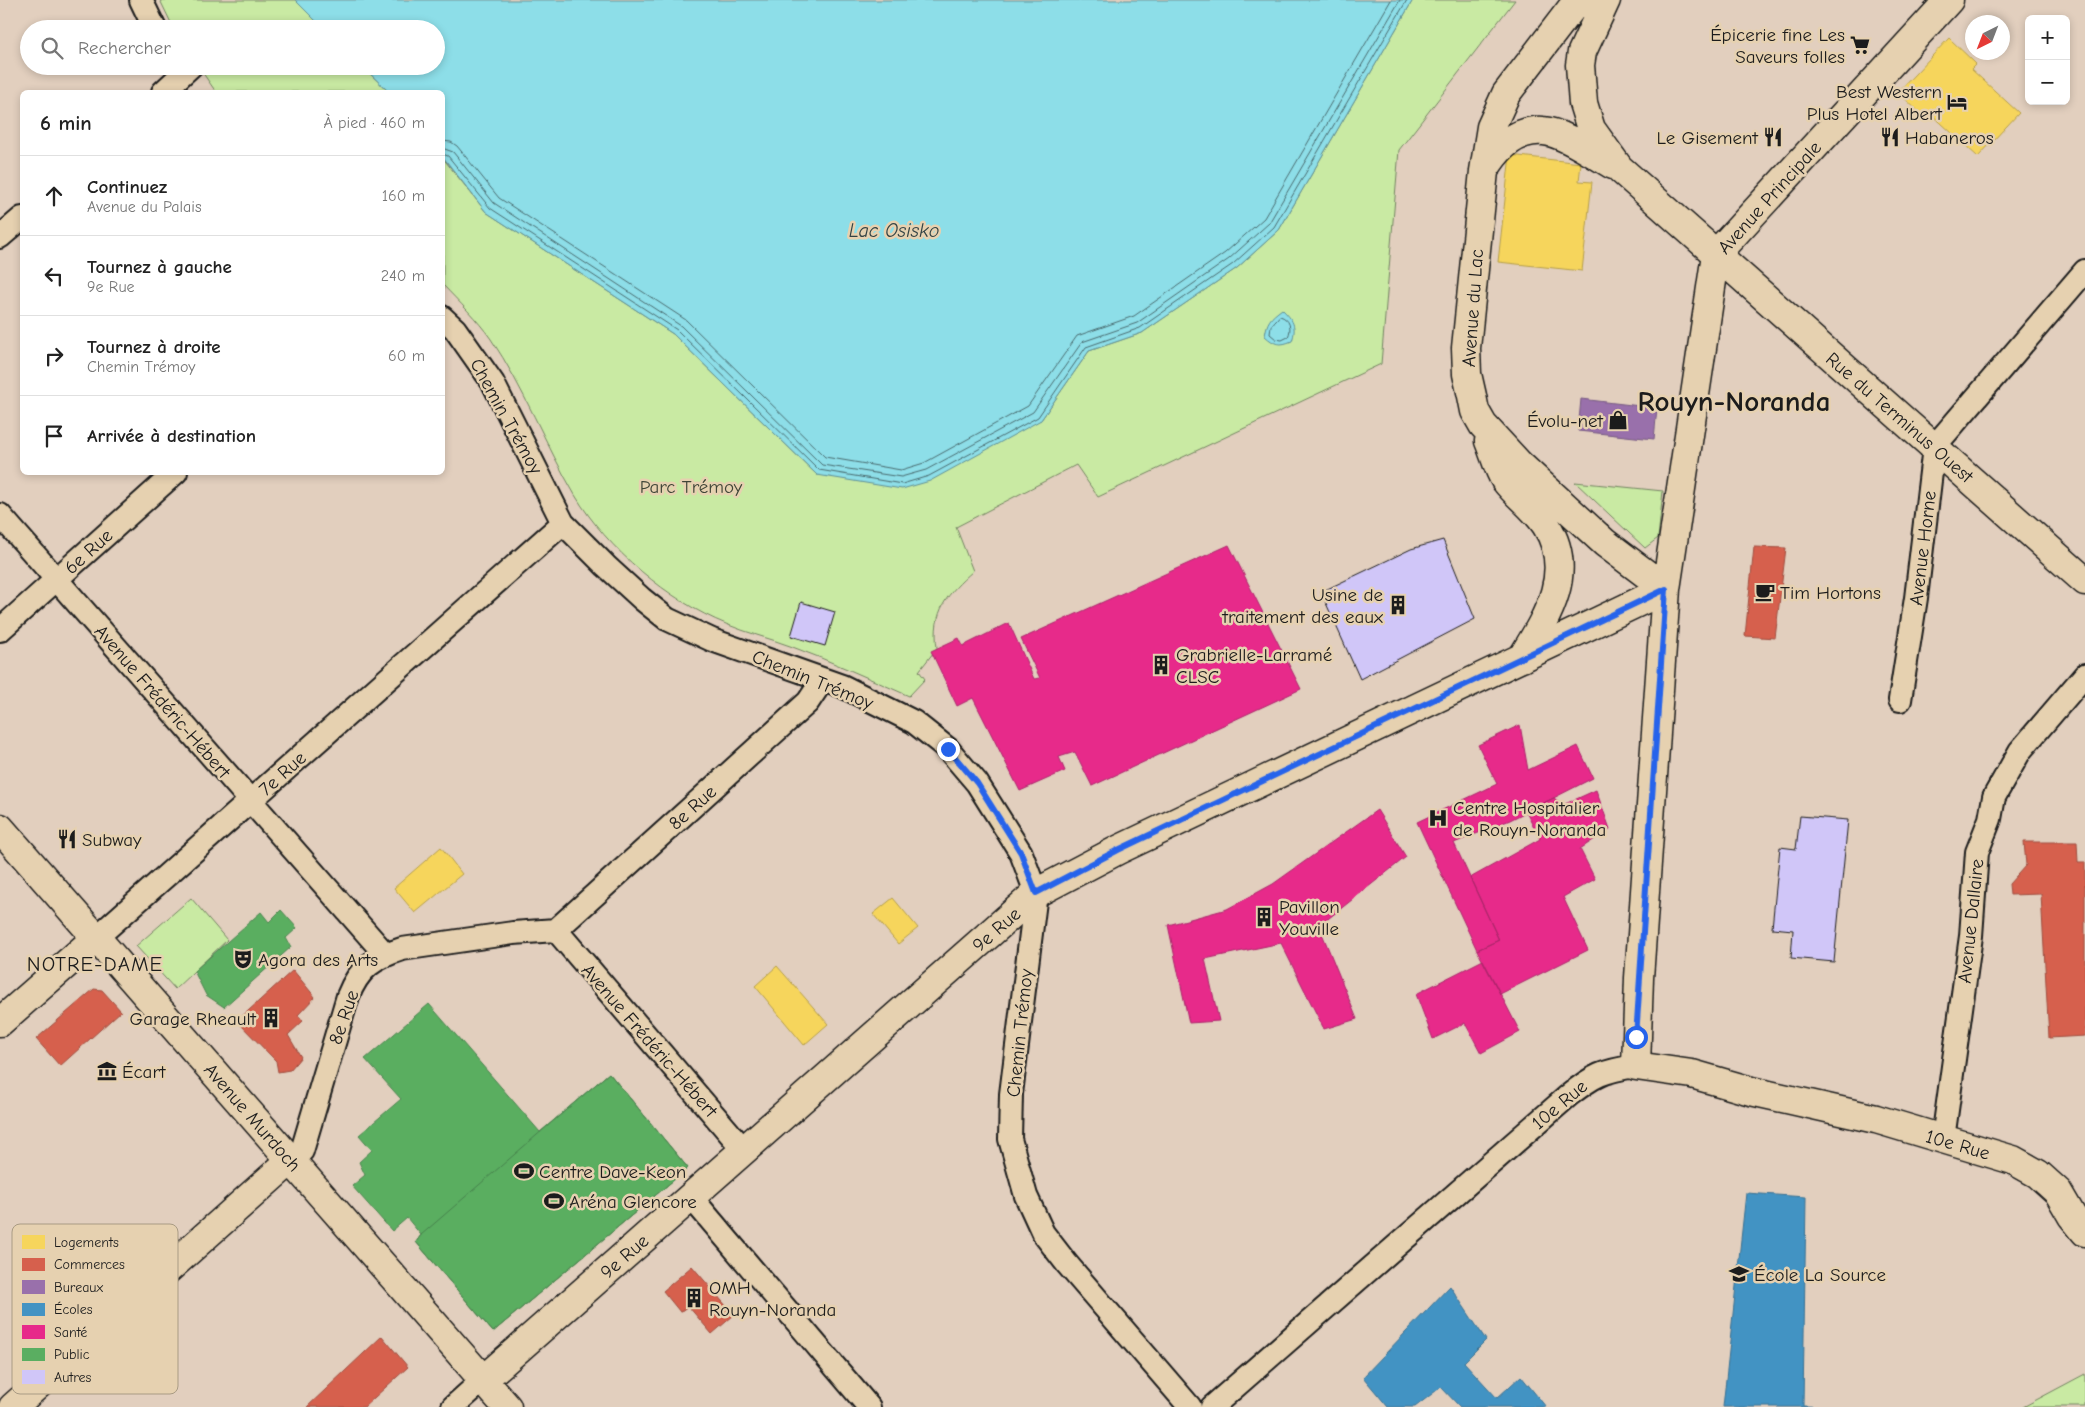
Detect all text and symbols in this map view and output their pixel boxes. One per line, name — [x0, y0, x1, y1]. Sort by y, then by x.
north arrow — [1965, 15, 2010, 60]
map controls — [2025, 15, 2070, 105]
button: + — [2025, 15, 2070, 60]
search box — [20, 20, 445, 75]
place label: Épicerie fine Les Saveurs folles — [1710, 24, 1845, 68]
icon: search — [38, 34, 66, 62]
supermarket icon: Épicerie fine Les Saveurs folles — [1849, 34, 1871, 56]
text: Rechercher — [78, 37, 171, 59]
button: − — [2025, 60, 2070, 105]
place label: Best Western Plus Hotel Albert — [1807, 81, 1943, 125]
hotel icon: Best Western Plus Hotel Albert — [1946, 91, 1968, 113]
text: 6 min — [40, 111, 92, 135]
text: À pied · 460 m — [323, 114, 425, 132]
restaurant icon: Le Gisement — [1762, 126, 1784, 148]
restaurant icon: Habaneros — [1879, 126, 1901, 148]
place label: Le Gisement — [1657, 127, 1759, 149]
place label: Habaneros — [1905, 127, 1994, 149]
street label: Avenue Principale — [1713, 137, 1826, 259]
text: Continuez — [87, 176, 167, 198]
icon: ahead — [40, 182, 68, 210]
text: 160 m — [382, 187, 425, 205]
text: Avenue du Palais — [87, 198, 202, 216]
water label: Lac Osisko — [849, 219, 939, 242]
street label: Avenue du Lac — [1458, 248, 1488, 368]
text: Tournez à gauche — [87, 256, 232, 278]
icon: left — [40, 262, 68, 290]
text: 240 m — [381, 267, 425, 285]
text: 9e Rue — [87, 278, 135, 296]
text: Tournez à droite — [87, 336, 221, 358]
icon: right — [40, 342, 68, 370]
text: 60 m — [388, 347, 425, 365]
street label: Rue du Terminus Ouest — [1821, 348, 1978, 488]
street label: Chemin Trémoy — [465, 355, 547, 479]
text: Chemin Trémoy — [87, 358, 195, 376]
district label: Rouyn-Noranda — [1638, 385, 1830, 418]
shop icon: Évolu-net — [1607, 409, 1629, 431]
place label: Évolu-net — [1527, 410, 1604, 432]
icon: arrive — [40, 422, 68, 450]
text: Arrivée à destination — [87, 425, 256, 447]
park label: Parc Trémoy — [640, 476, 743, 498]
street label: Avenue Horne — [1905, 489, 1941, 607]
street label: 6e Rue — [60, 525, 117, 579]
cafe icon: Tim Hortons — [1754, 581, 1776, 603]
place label: Tim Hortons — [1780, 582, 1881, 604]
place label: Usine de traitement des eaux — [1221, 584, 1384, 628]
building icon: Usine de traitement des eaux — [1387, 594, 1409, 616]
street label: Avenue Frédéric-Hébert — [90, 621, 235, 783]
place label: Grabrielle-Larramé CLSC — [1176, 644, 1332, 688]
street label: Chemin Trémoy — [749, 646, 877, 714]
building icon: Grabrielle-Larramé CLSC — [1150, 654, 1172, 676]
route end — [937, 738, 960, 761]
street label: 7e Rue — [255, 747, 311, 800]
street label: 8e Rue — [664, 781, 721, 835]
place label: Centre Hospitalier de Rouyn-Noranda — [1453, 797, 1606, 841]
hospital icon: Centre Hospitalier de Rouyn-Noranda — [1427, 807, 1449, 829]
restaurant icon: Subway — [56, 828, 78, 850]
place label: Subway — [82, 829, 142, 851]
street label: Avenue Dallaire — [1954, 858, 1988, 984]
place label: Pavillon Youville — [1279, 896, 1340, 940]
street label: 9e Rue — [968, 903, 1025, 957]
building icon: Pavillon Youville — [1253, 906, 1275, 928]
theatre icon: Agora des Arts — [232, 948, 254, 970]
place label: Agora des Arts — [258, 949, 378, 971]
district label: NOTRE-DAME — [27, 952, 163, 976]
street label: Avenue Frédéric-Hébert — [577, 960, 722, 1122]
street label: Chemin Trémoy — [1002, 967, 1038, 1098]
street label: 8e Rue — [324, 987, 363, 1047]
building icon: Garage Rheault — [260, 1007, 282, 1029]
place label: Garage Rheault — [130, 1008, 257, 1030]
route start — [1625, 1026, 1648, 1049]
street label: Avenue Murdoch — [199, 1059, 305, 1176]
museum icon: Écart — [96, 1060, 118, 1082]
place label: Écart — [122, 1061, 166, 1083]
street label: 10e Rue — [1527, 1075, 1592, 1134]
street label: 10e Rue — [1923, 1125, 1992, 1165]
sports icon: Centre Dave-Keon — [513, 1160, 535, 1182]
place label: Centre Dave-Keon — [539, 1161, 686, 1183]
sports icon: Aréna Glencore — [543, 1190, 565, 1212]
place label: Aréna Glencore — [569, 1191, 697, 1213]
legend — [12, 1224, 178, 1394]
street label: 9e Rue — [596, 1230, 653, 1284]
text: Logements — [54, 1234, 119, 1251]
text: Commerces — [54, 1256, 125, 1273]
school or university icon: École La Source — [1728, 1263, 1750, 1285]
place label: École La Source — [1754, 1264, 1886, 1286]
place label: OMH Rouyn-Noranda — [709, 1277, 836, 1321]
text: Bureaux — [54, 1279, 104, 1296]
building icon: OMH Rouyn-Noranda — [683, 1287, 705, 1309]
text: Écoles — [54, 1301, 93, 1318]
text: Santé — [54, 1324, 87, 1341]
text: Public — [54, 1346, 90, 1363]
text: Autres — [54, 1369, 92, 1386]

